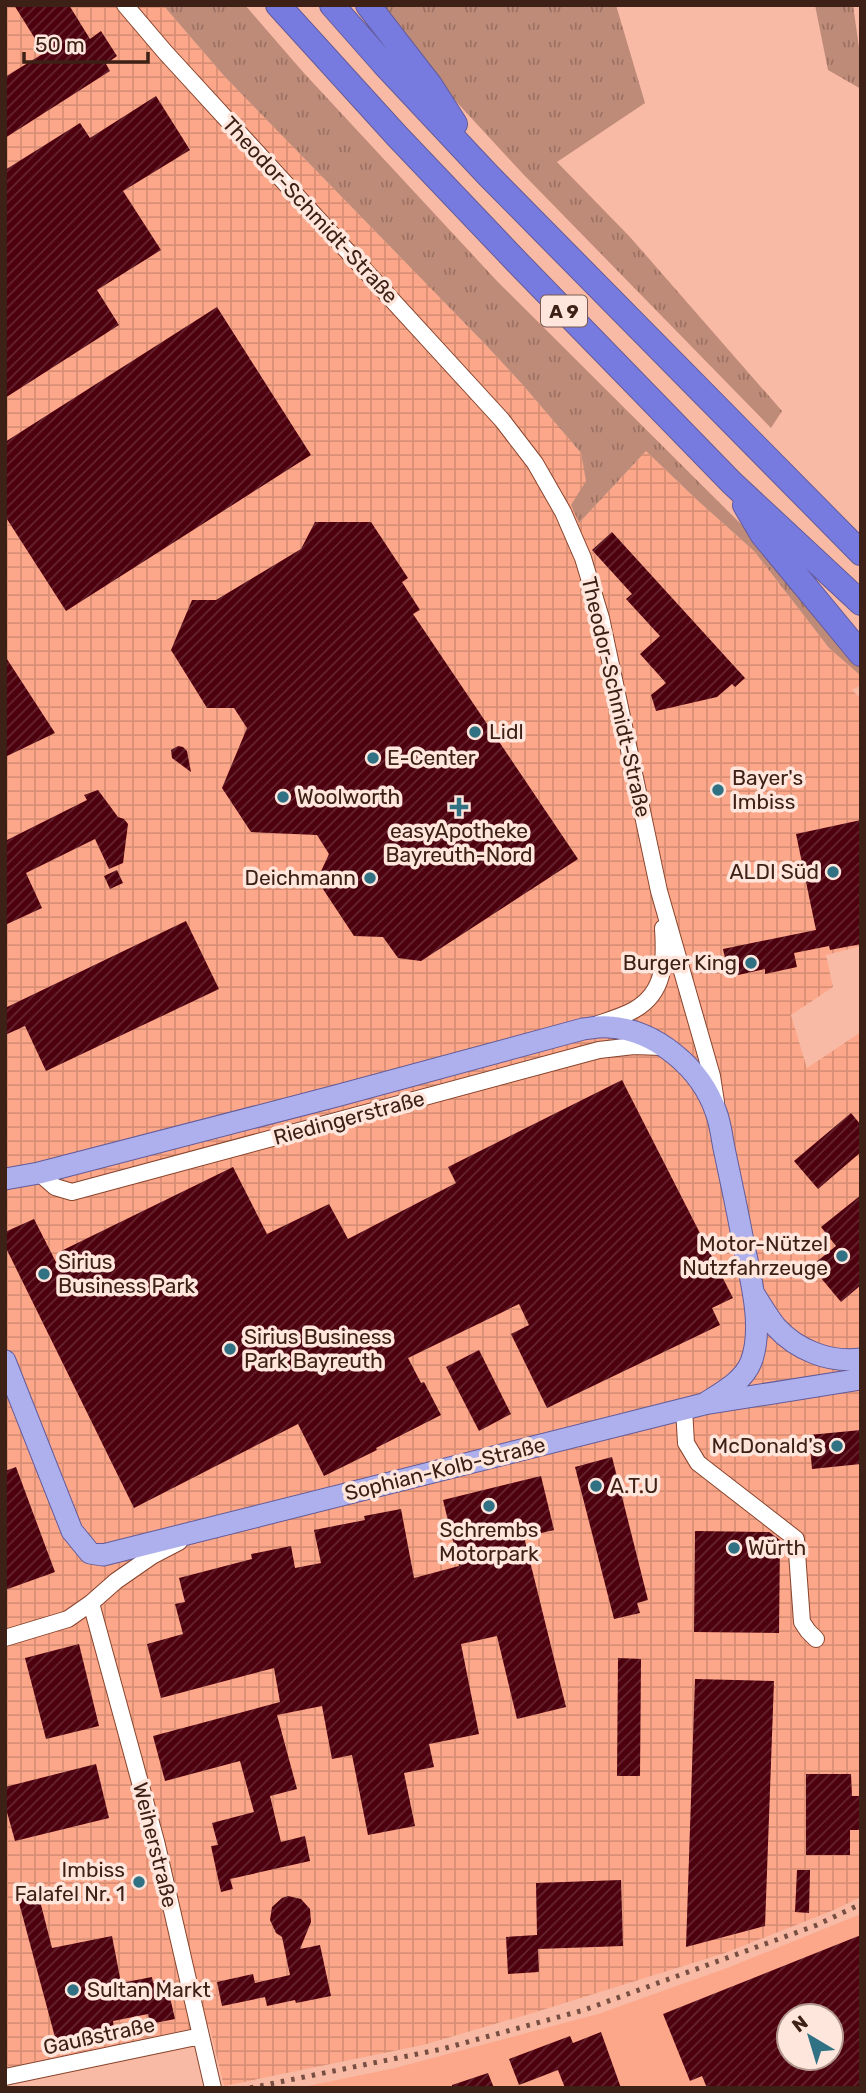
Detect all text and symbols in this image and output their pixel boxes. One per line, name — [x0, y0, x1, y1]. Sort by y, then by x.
scale bar — [24, 21, 149, 65]
text: 50 m — [35, 32, 85, 57]
street label: Theodor-Schmidt-Straße — [217, 111, 403, 308]
road number: A 9 — [541, 296, 587, 326]
street label: Theodor-Schmidt-Straße — [577, 574, 656, 820]
place label: Lidl — [489, 719, 524, 744]
marker: Lidl — [467, 724, 483, 740]
place label: E-Center — [387, 745, 476, 770]
marker: E-Center — [365, 750, 381, 766]
place label: Bayer's Imbiss — [732, 765, 803, 814]
marker: Bayer's Imbiss — [710, 782, 726, 798]
place label: Woolworth — [297, 784, 400, 809]
marker: Woolworth — [275, 789, 291, 805]
marker: easyApotheke Bayreuth-Nord — [451, 799, 467, 815]
place label: easyApotheke Bayreuth-Nord — [385, 818, 533, 867]
place label: ALDI Süd — [730, 859, 819, 884]
marker: ALDI Süd — [825, 864, 841, 880]
place label: Deichmann — [245, 865, 356, 890]
marker: Deichmann — [362, 870, 378, 886]
place label: Burger King — [623, 950, 737, 975]
marker: Burger King — [743, 955, 759, 971]
street label: Riedingerstraße — [270, 1085, 427, 1150]
place label: Motor-Nützel Nutzfahrzeuge — [682, 1231, 828, 1280]
marker: Motor-Nützel Nutzfahrzeuge — [834, 1248, 850, 1264]
place label: Sirius Business Park — [58, 1249, 195, 1298]
marker: Sirius Business Park — [36, 1266, 52, 1282]
place label: Sirius Business Park Bayreuth — [244, 1324, 392, 1373]
marker: Sirius Business Park Bayreuth — [222, 1341, 238, 1357]
street label: Sophian-Kolb-Straße — [342, 1431, 548, 1506]
place label: McDonald's — [711, 1433, 823, 1458]
marker: McDonald's — [829, 1438, 845, 1454]
place label: A.T.U — [610, 1473, 658, 1498]
marker: A.T.U — [588, 1478, 604, 1494]
marker: Schrembs Motorpark — [481, 1498, 497, 1514]
place label: Schrembs Motorpark — [439, 1517, 539, 1566]
place label: Würth — [748, 1535, 806, 1560]
marker: Würth — [726, 1540, 742, 1556]
street label: Weiherstraße — [128, 1780, 183, 1910]
place label: Imbiss Falafel Nr. 1 — [14, 1857, 125, 1906]
marker: Imbiss Falafel Nr. 1 — [131, 1874, 147, 1890]
place label: Sultan Markt — [87, 1977, 211, 2002]
marker: Sultan Markt — [65, 1982, 81, 1998]
north arrow — [775, 2002, 845, 2072]
text: N — [787, 2011, 812, 2037]
street label: Gaußstraße — [41, 2012, 157, 2060]

